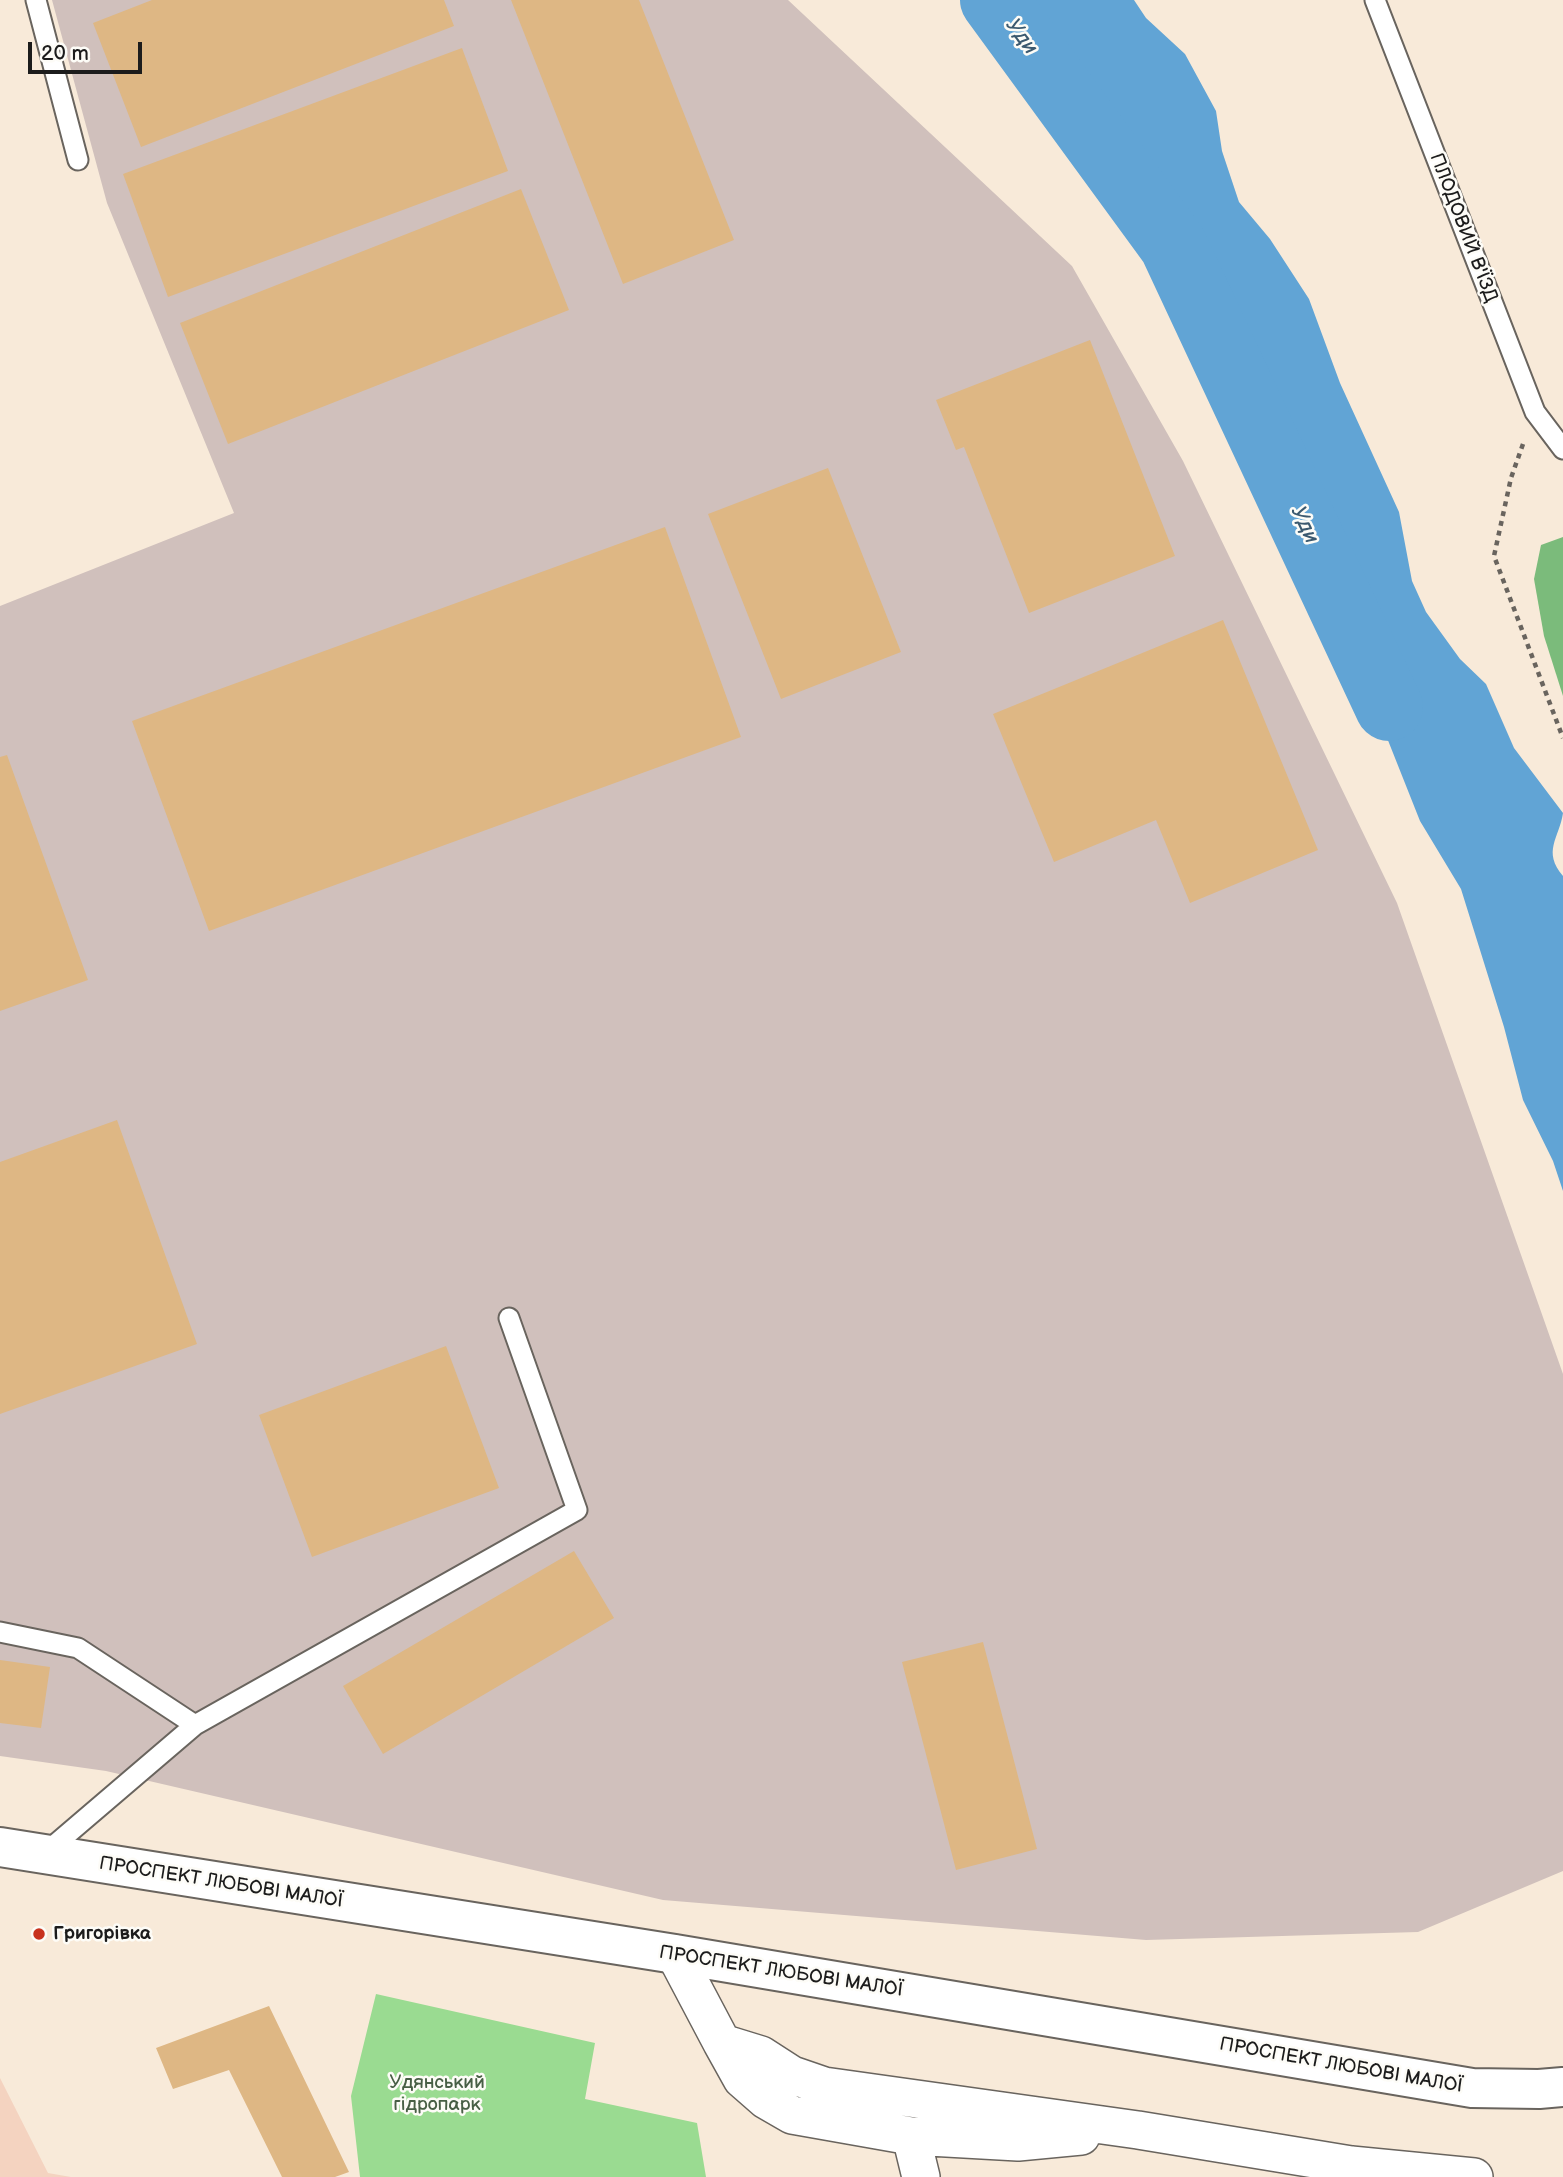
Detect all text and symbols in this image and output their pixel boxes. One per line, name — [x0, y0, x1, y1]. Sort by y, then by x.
water label: Уди — [1000, 14, 1042, 60]
scale bar — [32, 28, 145, 72]
text: 20 m — [41, 41, 89, 66]
street label: ПЛОДОВИЙ В'ЇЗД — [1424, 150, 1502, 306]
water label: Уди — [1284, 502, 1324, 548]
street label: ПРОСПЕКТ ЛЮБОВІ МАЛОЇ — [97, 1852, 345, 1914]
place label: Григорівка — [53, 1923, 151, 1945]
marker: Григорівка — [31, 1926, 47, 1942]
street label: ПРОСПЕКТ ЛЮБОВІ МАЛОЇ — [657, 1941, 905, 2003]
street label: ПРОСПЕКТ ЛЮБОВІ МАЛОЇ — [1218, 2033, 1464, 2099]
park label: Удянський гідропарк — [389, 2072, 485, 2116]

